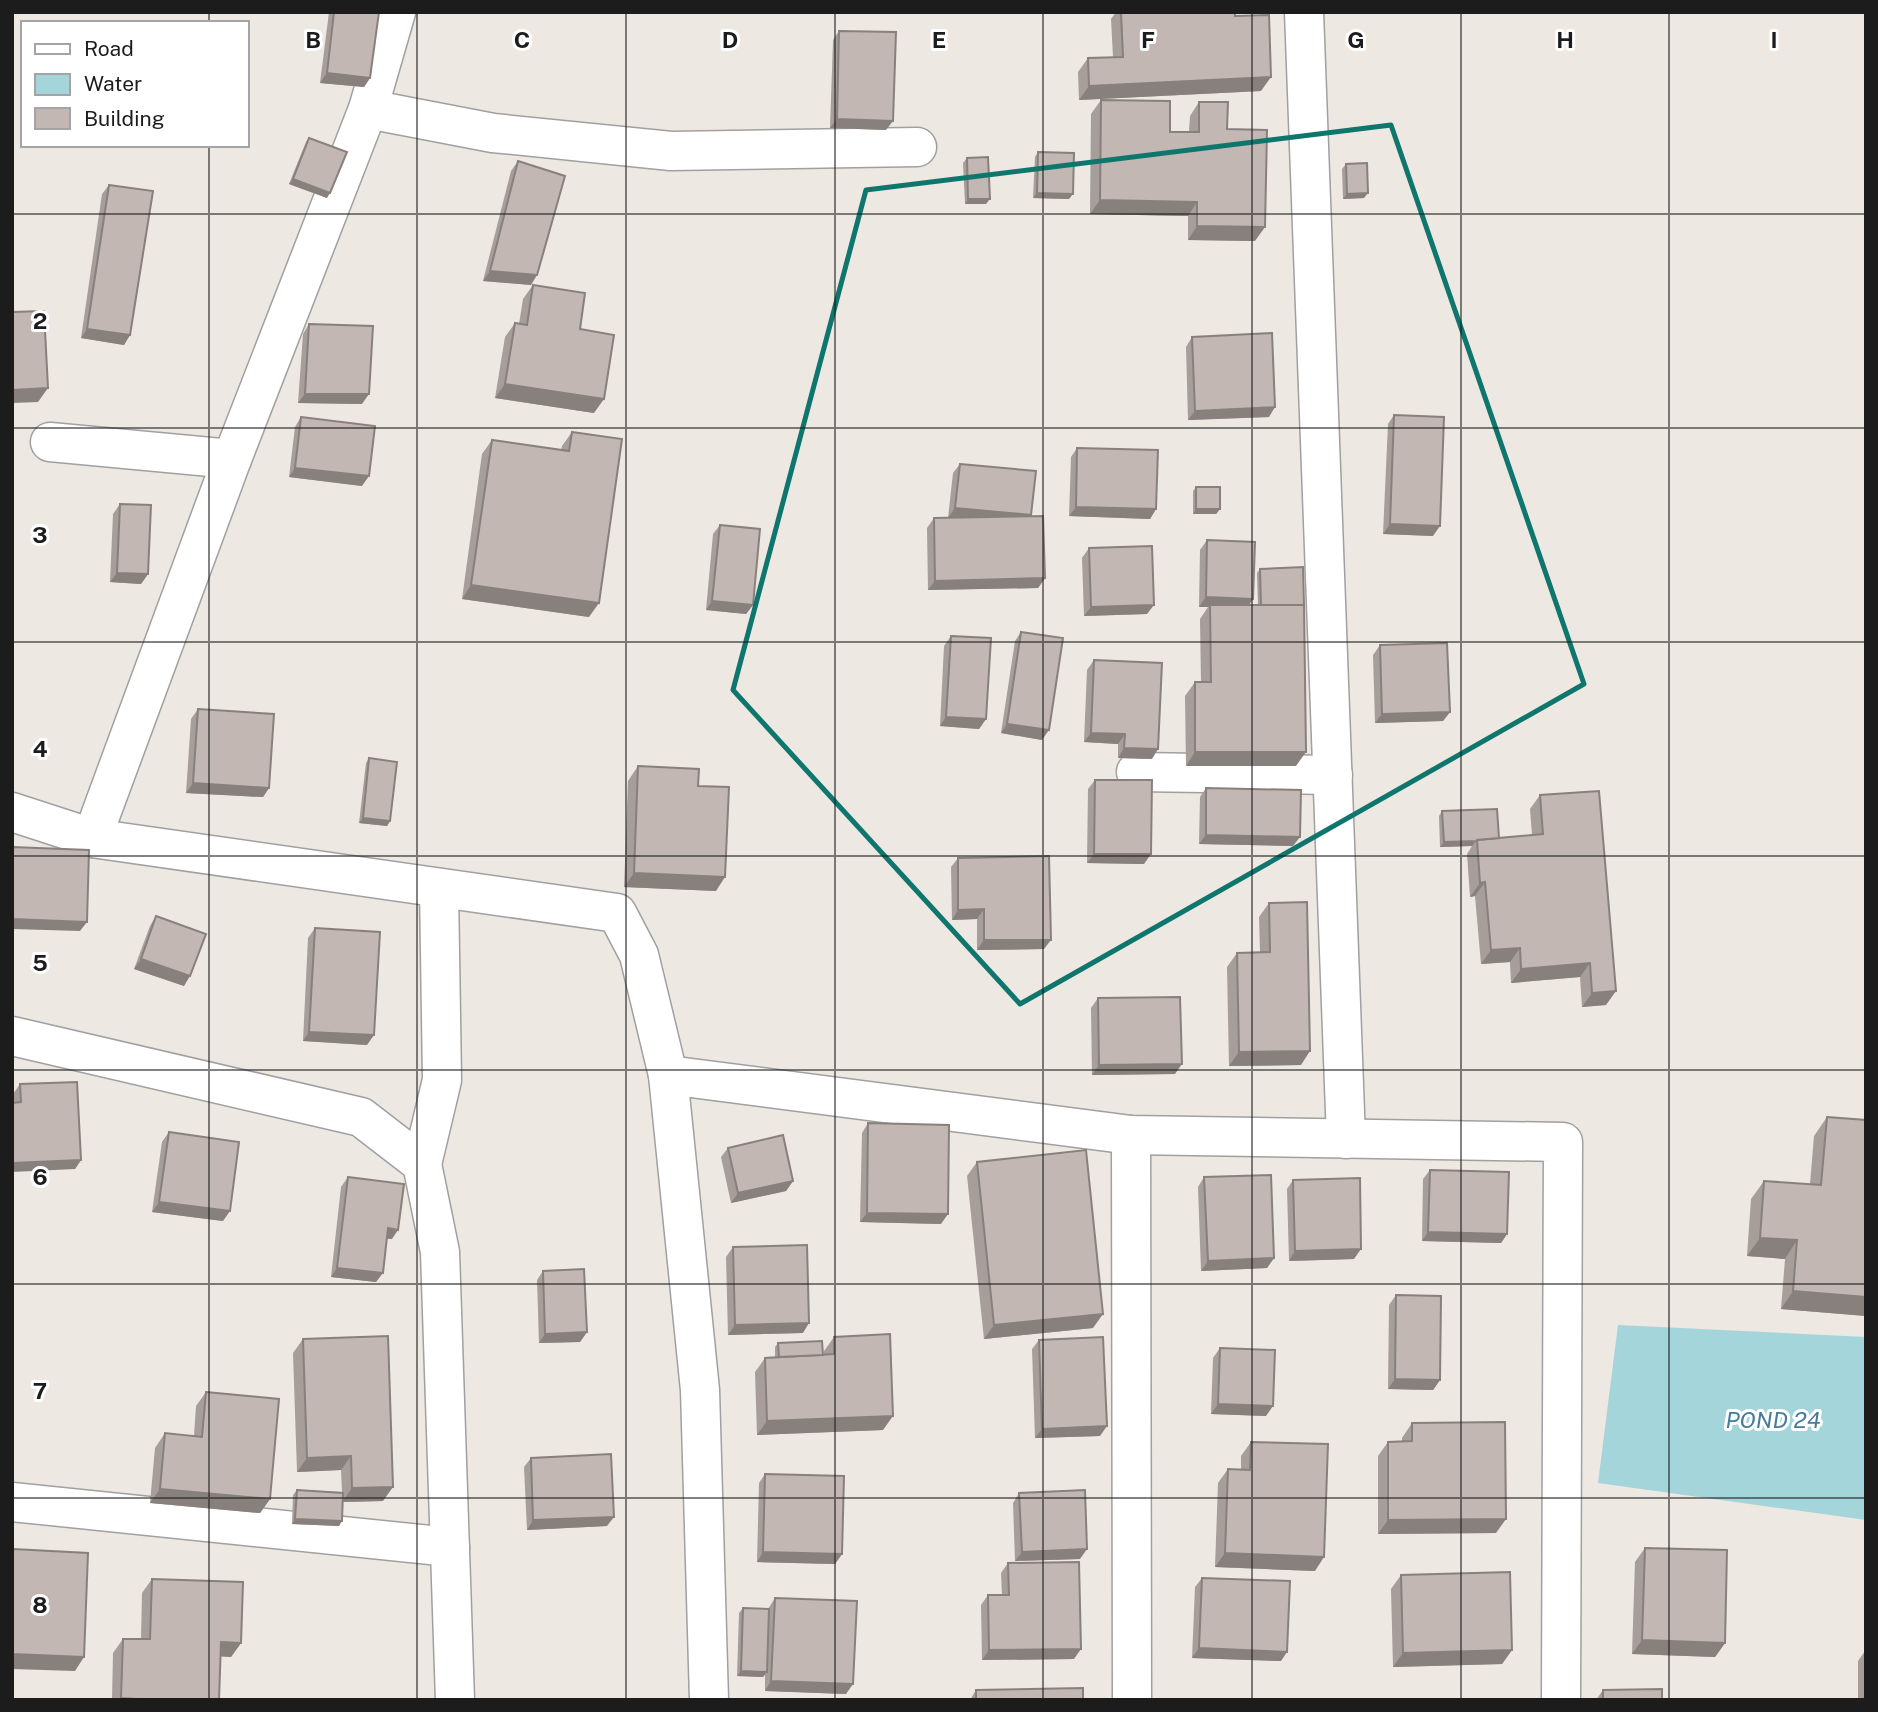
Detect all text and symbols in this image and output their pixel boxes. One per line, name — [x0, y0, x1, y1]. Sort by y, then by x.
legend — [21, 21, 248, 147]
text: B — [305, 26, 321, 53]
text: C — [514, 26, 530, 53]
text: D — [722, 26, 738, 53]
text: E — [932, 26, 946, 53]
text: F — [1141, 26, 1155, 53]
text: G — [1347, 26, 1365, 53]
text: H — [1556, 26, 1574, 53]
text: I — [1770, 26, 1778, 53]
text: Road — [84, 36, 134, 61]
text: Water — [84, 71, 142, 96]
text: Building — [84, 106, 165, 131]
text: 2 — [33, 307, 47, 334]
text: 3 — [32, 521, 48, 548]
text: 4 — [32, 735, 48, 762]
text: 5 — [32, 949, 48, 976]
text: 6 — [32, 1163, 48, 1190]
text: 7 — [33, 1377, 47, 1404]
water label: POND 24 — [1725, 1406, 1821, 1433]
text: 8 — [32, 1591, 48, 1618]

